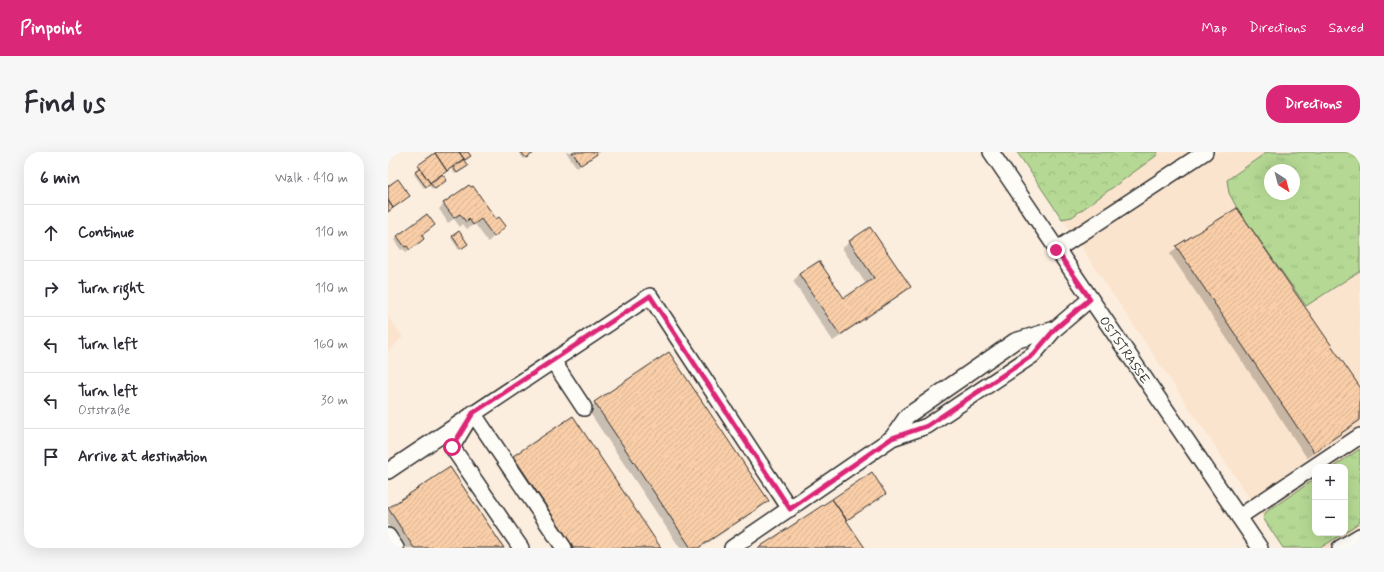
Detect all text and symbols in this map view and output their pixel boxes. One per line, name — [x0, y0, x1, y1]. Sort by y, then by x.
text: Pinpoint — [20, 16, 82, 41]
text: Map — [1201, 19, 1227, 37]
text: Directions — [1249, 19, 1307, 37]
text: Saved — [1329, 19, 1364, 37]
button: Directions — [1266, 85, 1360, 123]
text: Find us — [24, 86, 105, 123]
north arrow — [1264, 164, 1300, 200]
text: 6 min — [40, 167, 80, 189]
text: Walk · 410 m — [275, 170, 348, 187]
icon: ahead — [40, 222, 62, 244]
text: Continue — [78, 223, 134, 243]
text: 110 m — [315, 224, 348, 241]
route end — [1047, 241, 1065, 259]
icon: right — [40, 278, 62, 300]
text: Turn right — [78, 279, 145, 299]
text: 110 m — [315, 280, 348, 297]
street label: OSTSTRASSE — [1095, 313, 1153, 388]
icon: left — [40, 334, 62, 356]
text: Turn left — [78, 335, 138, 355]
text: 160 m — [313, 336, 348, 353]
text: Turn left — [78, 382, 138, 402]
icon: left — [40, 390, 62, 412]
text: 30 m — [321, 392, 348, 409]
text: Oststraße — [78, 402, 130, 419]
route start — [443, 438, 461, 456]
icon: arrive — [40, 446, 62, 468]
text: Arrive at destination — [78, 447, 207, 467]
map controls — [1312, 464, 1348, 536]
button: + — [1312, 464, 1348, 500]
button: − — [1312, 500, 1348, 536]

